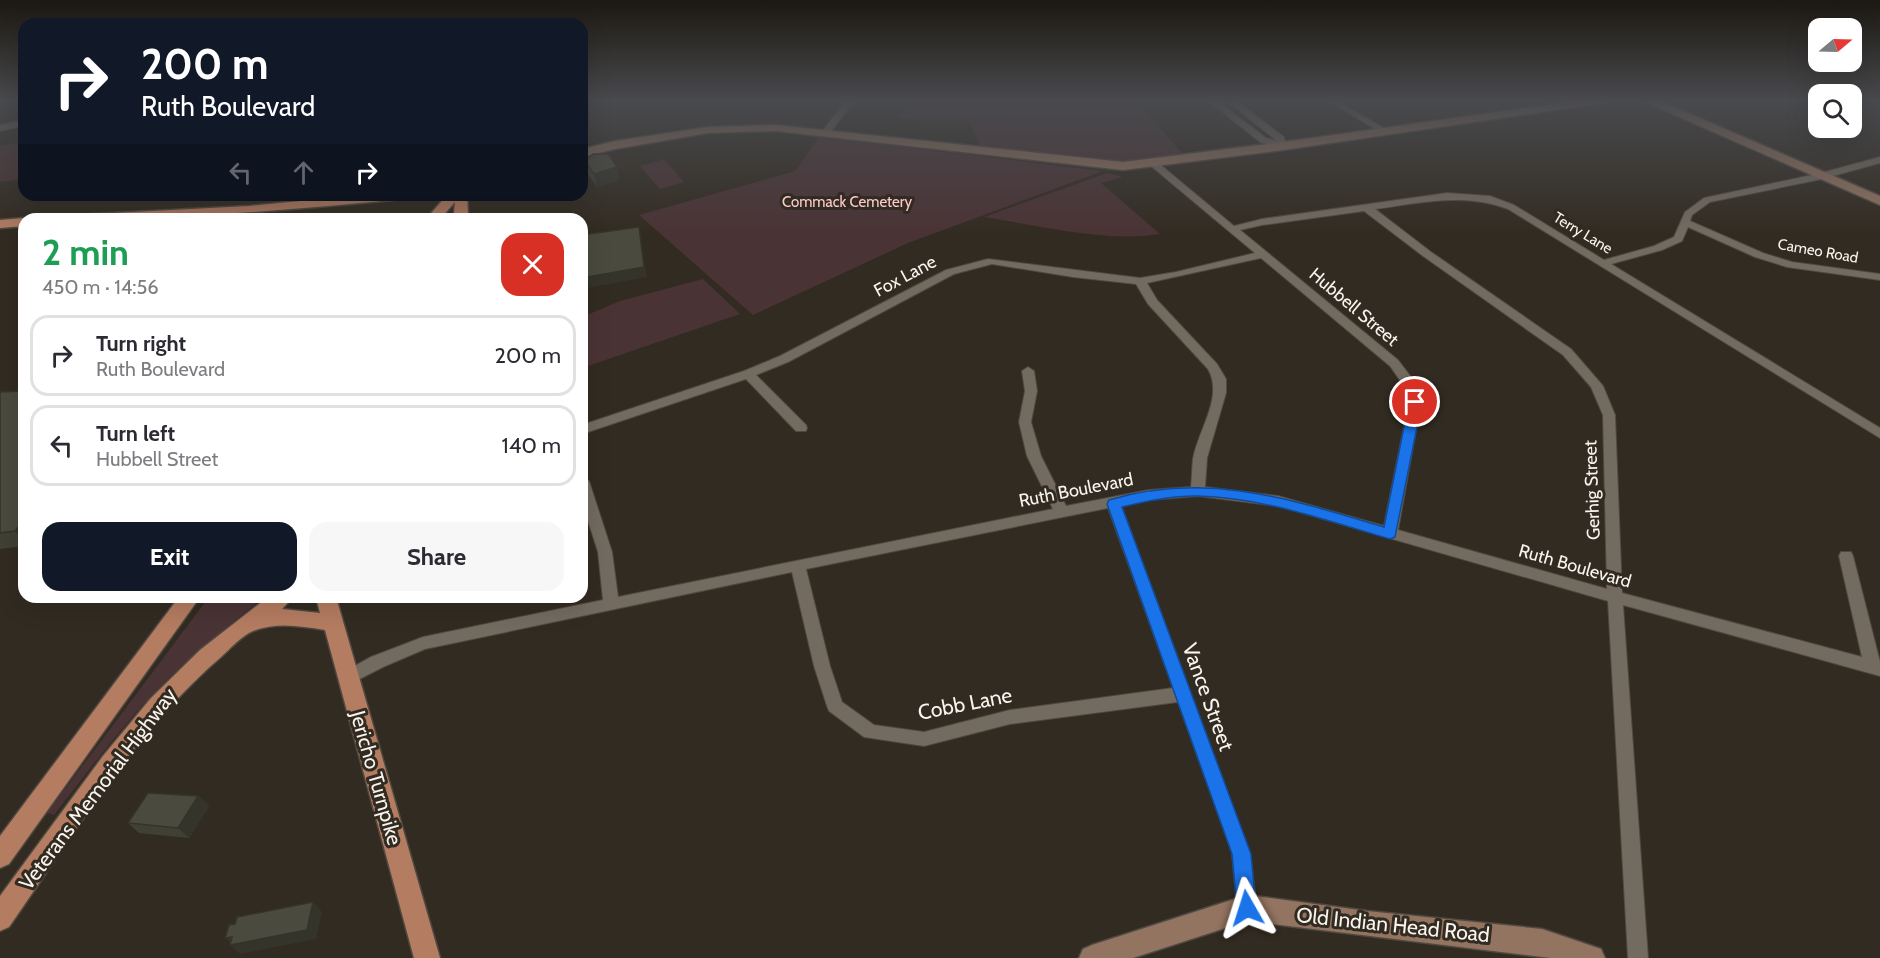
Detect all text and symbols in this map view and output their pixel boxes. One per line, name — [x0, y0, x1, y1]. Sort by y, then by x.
north arrow — [1808, 18, 1862, 72]
map controls — [1808, 18, 1862, 138]
text: 200 m — [141, 38, 268, 90]
icon: right — [42, 42, 120, 120]
button: search — [1808, 84, 1862, 138]
text: Ruth Boulevard — [141, 90, 315, 123]
icon: left — [224, 156, 257, 189]
icon: ahead — [287, 156, 320, 189]
icon: right — [350, 156, 383, 189]
park label: Commack Cemetery — [782, 193, 913, 211]
street label: Terry Lane — [1550, 208, 1616, 258]
text: 2 min — [42, 230, 129, 274]
button: close — [501, 233, 564, 296]
street label: Cameo Road — [1776, 235, 1860, 267]
street label: Fox Lane — [870, 250, 940, 302]
street label: Hubbell Street — [1305, 263, 1403, 351]
text: 450 m · 14:56 — [42, 275, 159, 299]
text: Turn right — [96, 330, 186, 357]
icon: right — [45, 339, 78, 372]
text: 200 m — [495, 342, 561, 369]
text: Ruth Boulevard — [96, 357, 225, 381]
pin — [1389, 376, 1440, 427]
icon: arrive — [1398, 385, 1431, 418]
text: Turn left — [96, 420, 175, 447]
icon: left — [45, 429, 78, 462]
text: 140 m — [502, 432, 561, 459]
street label: Gerhig Street — [1579, 440, 1605, 540]
text: Hubbell Street — [96, 447, 218, 471]
street label: Ruth Boulevard — [1017, 468, 1135, 512]
button: Exit — [42, 522, 297, 591]
button: Share — [309, 522, 564, 591]
street label: Ruth Boulevard — [1516, 539, 1634, 593]
street label: Vance Street — [1177, 640, 1239, 754]
street label: Cobb Lane — [916, 682, 1014, 725]
street label: Veterans Memorial Highway — [14, 683, 182, 895]
street label: Jericho Turnpike — [345, 707, 408, 848]
position arrow — [1215, 876, 1279, 940]
street label: Old Indian Head Road — [1295, 902, 1491, 947]

